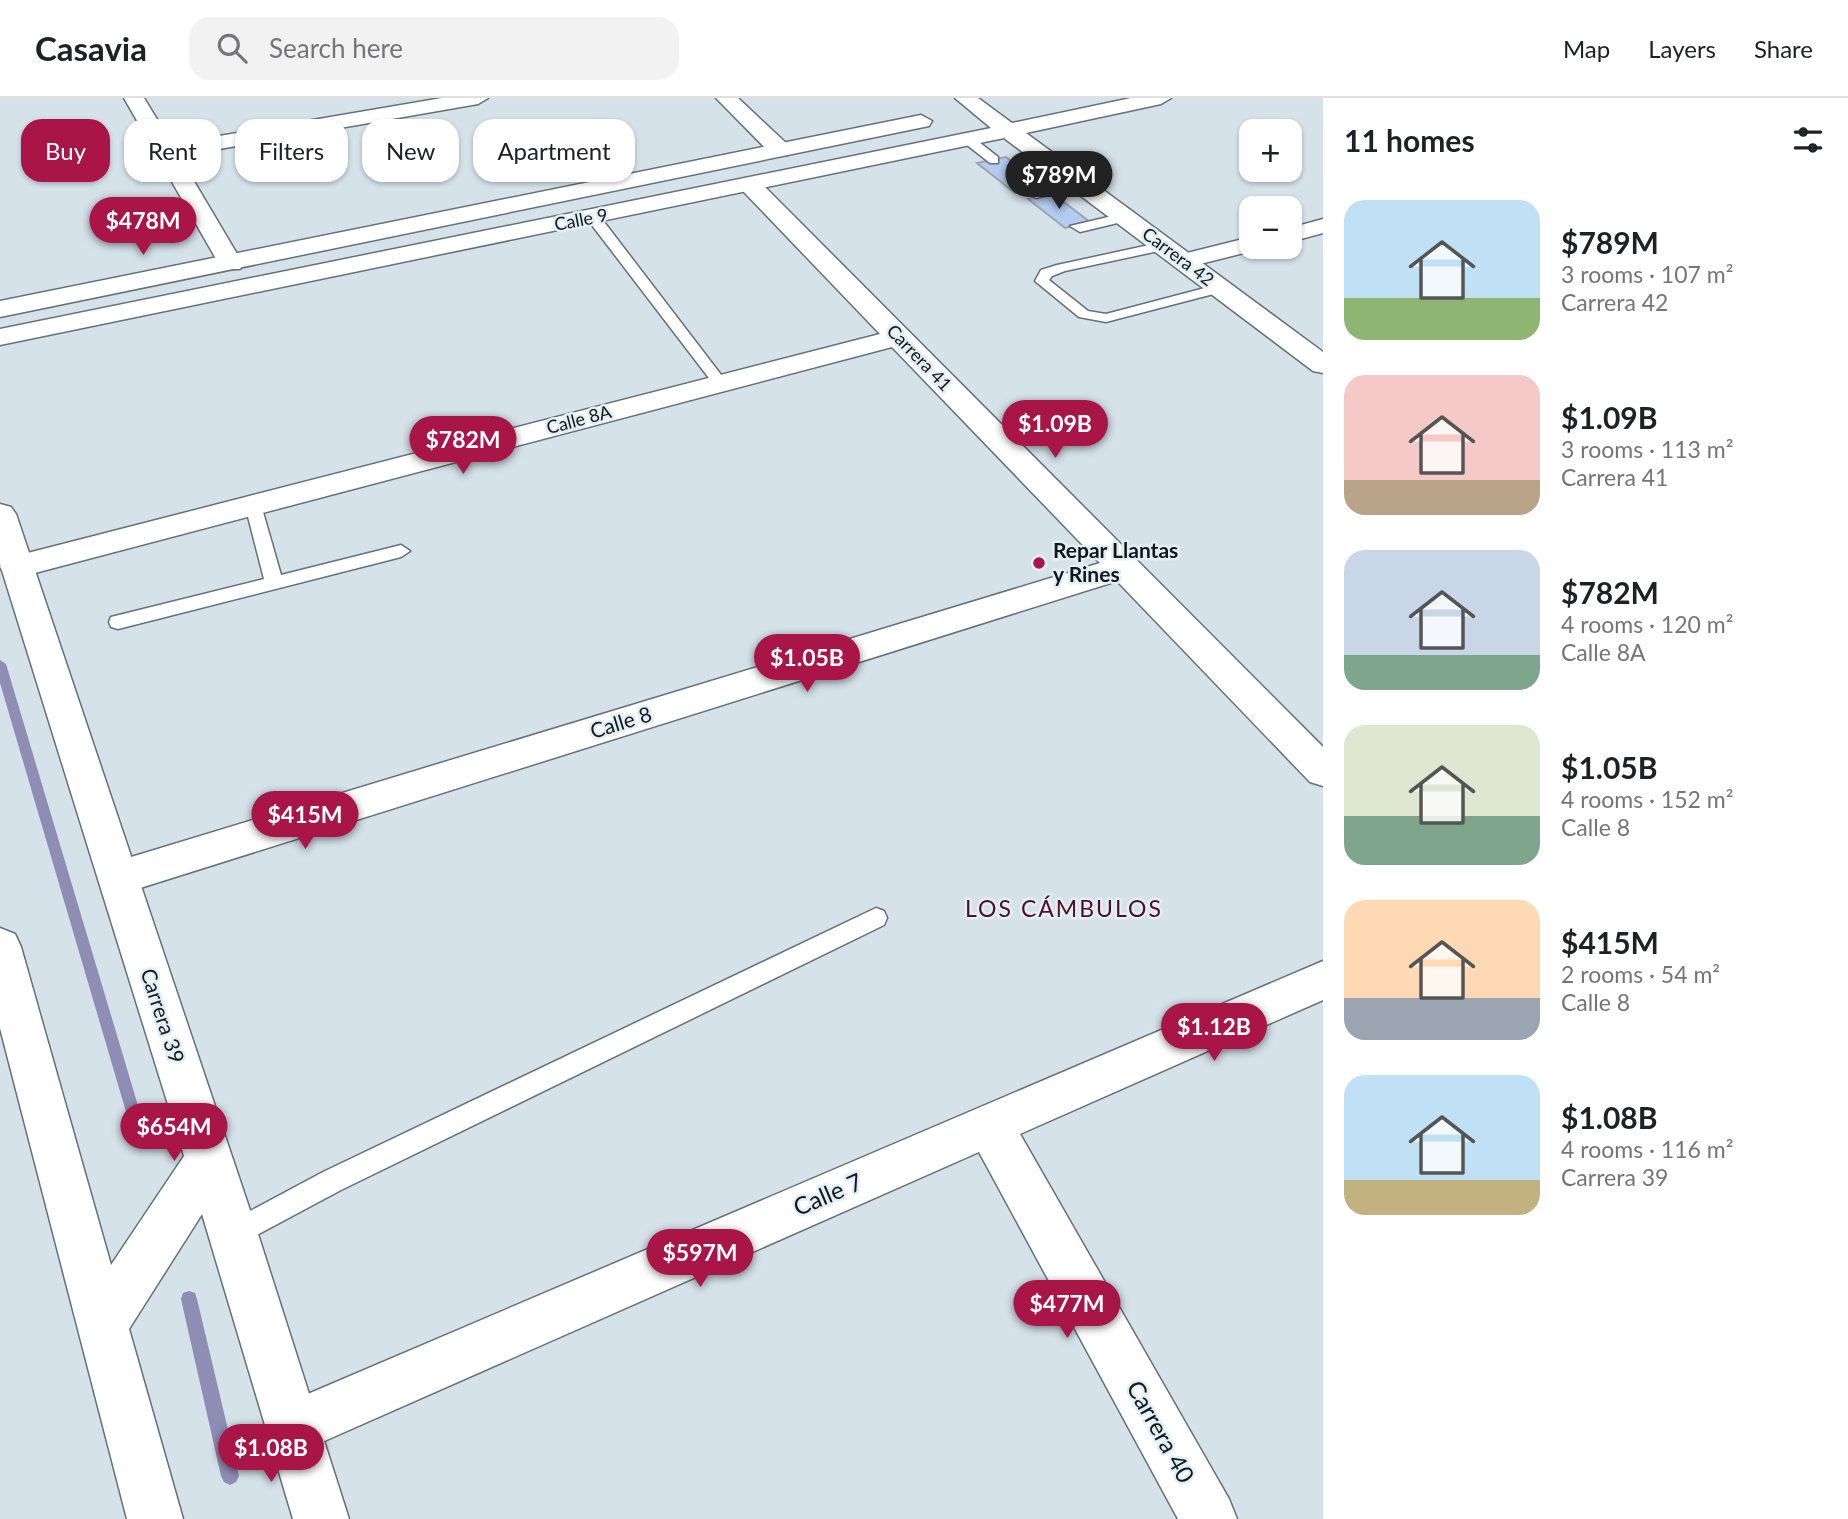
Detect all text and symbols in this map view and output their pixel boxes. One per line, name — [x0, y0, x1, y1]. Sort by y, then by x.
search box — [189, 17, 679, 80]
text: Casavia — [35, 28, 147, 68]
icon: search — [213, 29, 251, 67]
text: Search here — [269, 32, 403, 64]
text: Map — [1563, 34, 1610, 63]
text: Layers — [1648, 34, 1716, 63]
text: Share — [1754, 34, 1813, 63]
chip: Buy — [21, 119, 110, 182]
chip: Rent — [124, 119, 221, 182]
chip: Filters — [235, 119, 348, 182]
chip: New — [362, 119, 459, 182]
chip: Apartment — [473, 119, 635, 182]
map controls — [1239, 119, 1302, 259]
button: + — [1239, 119, 1302, 182]
icon: filters — [1789, 121, 1827, 159]
text: 11 homes — [1344, 122, 1475, 158]
pin: $789M — [1010, 152, 1108, 211]
text: $789M — [1021, 160, 1097, 188]
button: − — [1239, 196, 1302, 259]
pin: $478M — [94, 198, 192, 257]
street label: Calle 9 — [552, 203, 609, 235]
text: $478M — [105, 206, 181, 234]
street label: Carrera 42 — [1138, 222, 1219, 290]
text: $789M — [1561, 224, 1659, 260]
icon: home — [1400, 228, 1484, 312]
text: 3 rooms · 107 m² — [1561, 260, 1733, 288]
text: Carrera 42 — [1561, 288, 1668, 316]
street label: Carrera 41 — [883, 319, 957, 395]
text: $1.09B — [1561, 399, 1657, 435]
street label: Calle 8A — [544, 400, 614, 438]
pin: $1.09B — [998, 400, 1112, 460]
icon: home — [1400, 403, 1484, 487]
text: $1.09B — [1018, 409, 1092, 437]
pin: $782M — [414, 416, 512, 476]
text: $782M — [425, 425, 501, 453]
text: 3 rooms · 113 m² — [1561, 435, 1733, 463]
text: Carrera 41 — [1561, 463, 1668, 491]
place label: Repar Llantas y Rines — [1053, 537, 1178, 586]
marker: Repar Llantas y Rines — [1031, 555, 1047, 571]
text: $782M — [1561, 574, 1659, 610]
icon: home — [1400, 578, 1484, 662]
text: 4 rooms · 120 m² — [1561, 610, 1733, 638]
pin: $1.05B — [750, 634, 864, 694]
text: Calle 8A — [1561, 638, 1646, 666]
text: $1.05B — [770, 643, 844, 671]
street label: Calle 8 — [587, 700, 654, 743]
text: $1.05B — [1561, 749, 1657, 785]
icon: home — [1400, 753, 1484, 837]
text: 4 rooms · 152 m² — [1561, 785, 1733, 813]
pin: $415M — [256, 792, 354, 851]
text: $415M — [267, 800, 343, 828]
text: Calle 8 — [1561, 813, 1630, 841]
district label: LOS CÁMBULOS — [965, 894, 1163, 922]
text: $415M — [1561, 924, 1659, 960]
icon: home — [1400, 928, 1484, 1012]
text: 2 rooms · 54 m² — [1561, 960, 1720, 988]
street label: Carrera 39 — [136, 965, 190, 1066]
text: Calle 8 — [1561, 988, 1630, 1016]
pin: $1.12B — [1157, 1004, 1271, 1063]
text: $1.12B — [1177, 1012, 1251, 1040]
text: $1.08B — [1561, 1099, 1657, 1135]
icon: home — [1400, 1103, 1484, 1187]
pin: $654M — [125, 1104, 223, 1163]
text: $654M — [136, 1112, 212, 1140]
text: 4 rooms · 116 m² — [1561, 1135, 1733, 1163]
text: Carrera 39 — [1561, 1163, 1668, 1191]
street label: Calle 7 — [789, 1166, 866, 1221]
pin: $597M — [651, 1230, 749, 1289]
text: $597M — [662, 1238, 738, 1266]
pin: $477M — [1018, 1280, 1116, 1340]
text: $477M — [1029, 1289, 1105, 1317]
street label: Carrera 40 — [1121, 1375, 1201, 1487]
pin: $1.08B — [214, 1424, 328, 1484]
text: $1.08B — [234, 1433, 308, 1461]

